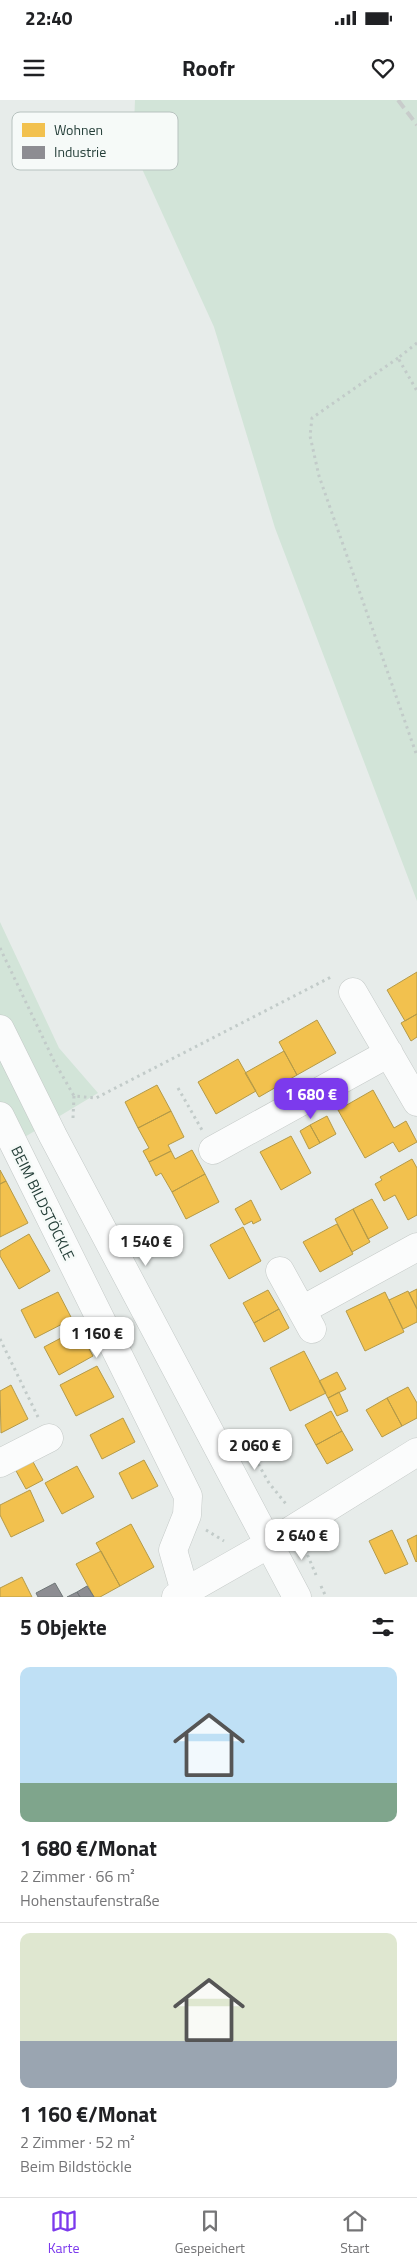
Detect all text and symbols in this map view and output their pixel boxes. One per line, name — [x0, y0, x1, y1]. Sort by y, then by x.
text: 22:40 — [25, 3, 72, 32]
text: Roofr — [182, 51, 235, 85]
icon: menu — [20, 54, 48, 82]
icon: heart — [369, 54, 397, 82]
legend — [12, 112, 178, 170]
text: Wohnen — [54, 119, 103, 140]
text: Industrie — [54, 141, 106, 162]
pin: 1 680 € — [265, 1078, 357, 1120]
text: 1 680 € — [285, 1082, 337, 1106]
street label: BEIM BILDSTÖCKLE — [5, 1142, 81, 1264]
pin: 1 540 € — [100, 1224, 192, 1267]
text: 1 540 € — [120, 1229, 172, 1253]
pin: 1 160 € — [51, 1316, 143, 1359]
text: 1 160 € — [71, 1321, 123, 1345]
pin: 2 060 € — [209, 1428, 301, 1471]
text: 2 060 € — [229, 1433, 281, 1457]
pin: 2 640 € — [256, 1518, 348, 1561]
text: 2 640 € — [276, 1523, 328, 1547]
text: 5 Objekte — [20, 1611, 107, 1643]
icon: filters — [369, 1613, 397, 1641]
icon: home — [164, 1700, 254, 1790]
text: 1 680 €/Monat — [20, 1832, 157, 1864]
text: 2 Zimmer · 66 m² — [20, 1864, 135, 1888]
text: Hohenstaufenstraße — [20, 1888, 160, 1912]
icon: home — [164, 1965, 254, 2055]
text: 1 160 €/Monat — [20, 2098, 157, 2130]
text: 2 Zimmer · 52 m² — [20, 2130, 135, 2154]
text: Beim Bildstöckle — [20, 2154, 132, 2178]
tab: Karte — [48, 2207, 79, 2258]
tab: Gespeichert — [175, 2207, 245, 2258]
tab: Start — [340, 2207, 369, 2258]

